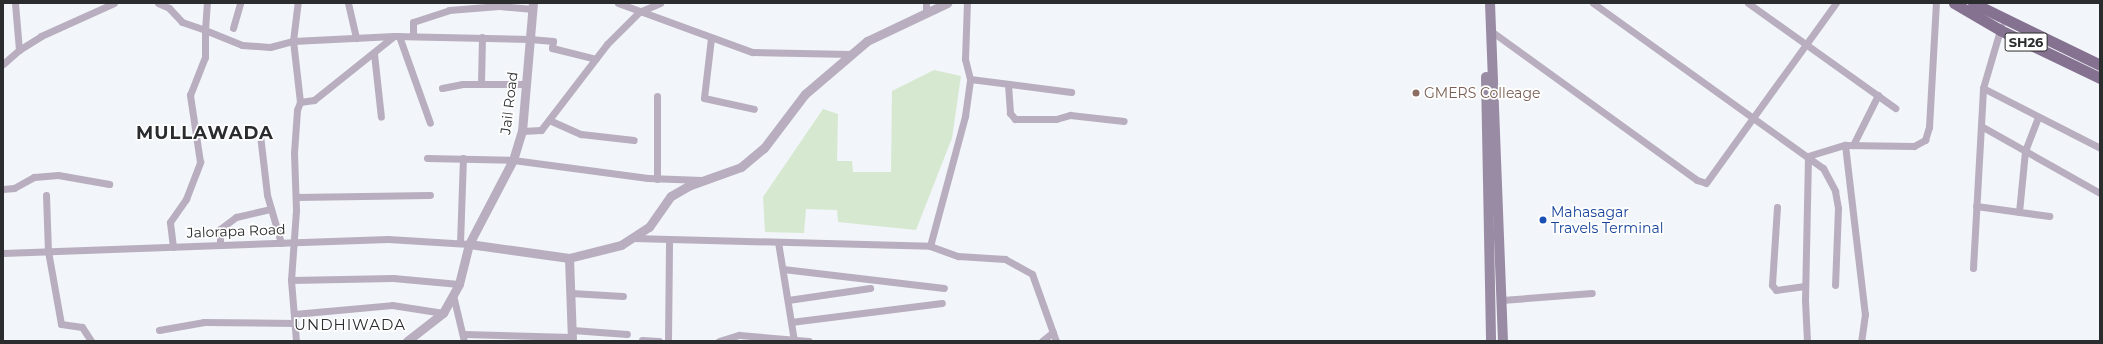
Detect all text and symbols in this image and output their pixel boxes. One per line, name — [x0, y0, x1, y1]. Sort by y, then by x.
road number: SH26 — [2004, 31, 2048, 53]
street label: Jail Road — [497, 71, 521, 135]
place label: GMERS Colleage — [1424, 85, 1540, 101]
marker: GMERS Colleage — [1411, 88, 1421, 98]
district label: MULLAWADA — [136, 122, 274, 144]
place label: Mahasagar Travels Terminal — [1551, 204, 1663, 236]
marker: Mahasagar Travels Terminal — [1538, 215, 1548, 225]
street label: Jalorapa Road — [186, 221, 286, 241]
district label: UNDHIWADA — [294, 316, 406, 334]

